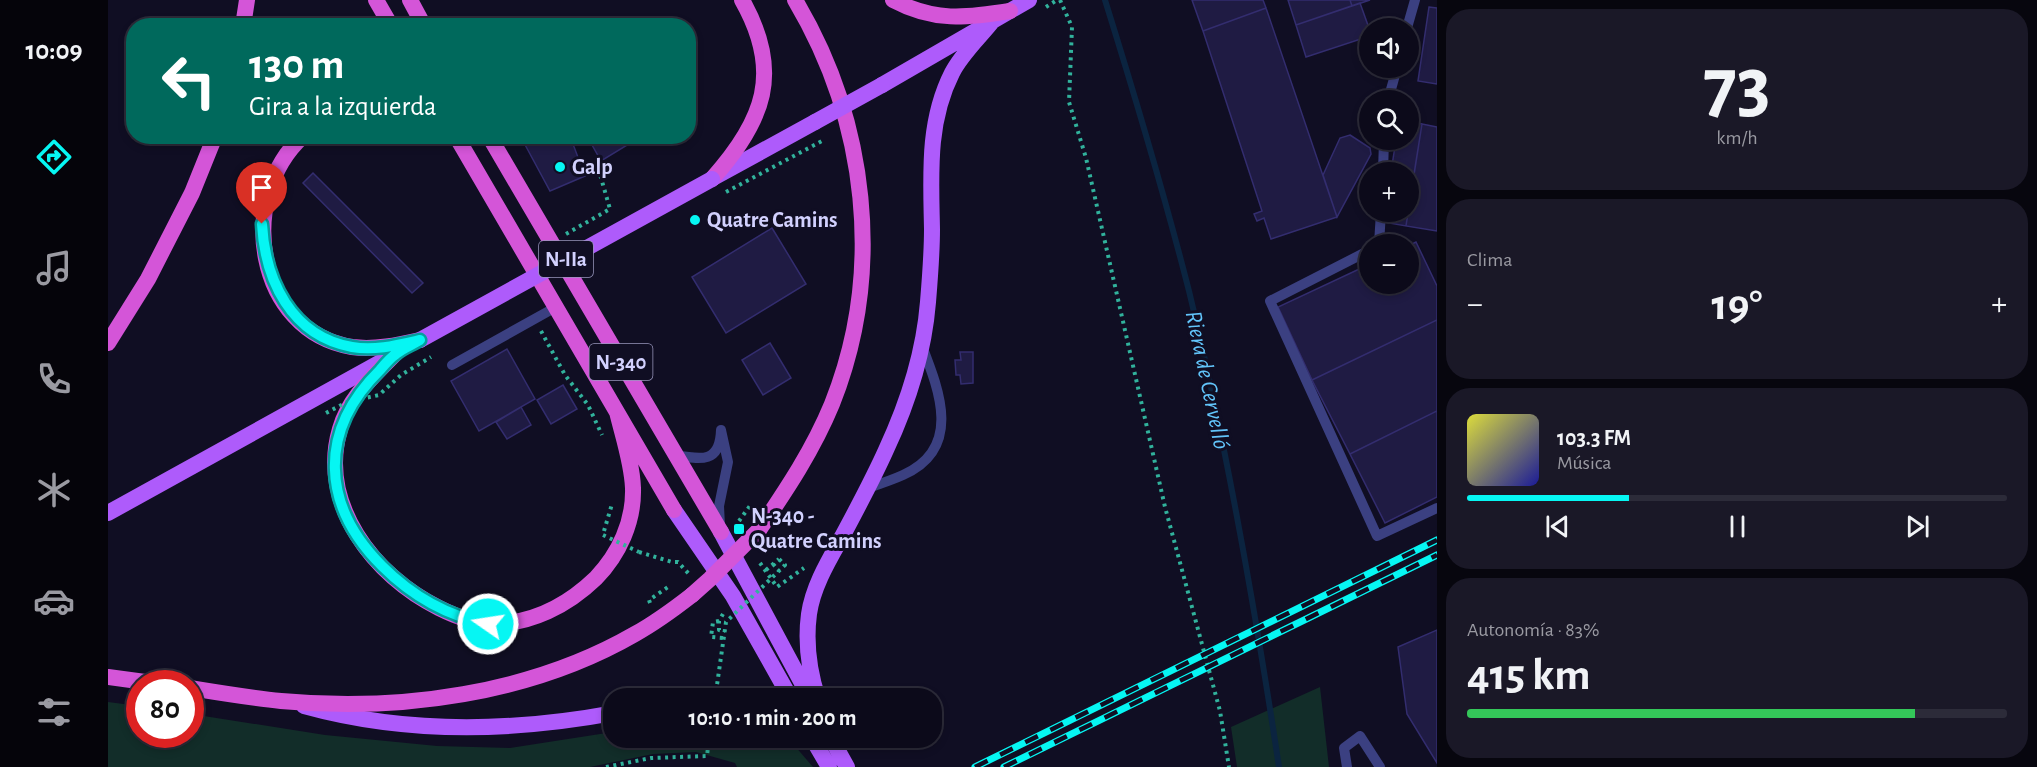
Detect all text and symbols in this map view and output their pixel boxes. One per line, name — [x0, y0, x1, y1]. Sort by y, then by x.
map controls — [1359, 18, 1419, 294]
button: sound — [1359, 18, 1419, 78]
text: 10:09 — [25, 37, 83, 64]
icon: left — [150, 42, 228, 120]
text: 130 m — [249, 44, 344, 86]
text: 73 — [1703, 48, 1771, 126]
button: search — [1359, 90, 1419, 150]
text: Gira a la izquierda — [249, 93, 437, 120]
text: km/h — [1716, 128, 1758, 148]
icon: directions — [33, 136, 75, 178]
place label: Galp — [572, 156, 613, 178]
marker: Galp — [553, 160, 567, 174]
pin — [236, 162, 287, 224]
button: + — [1359, 162, 1419, 222]
icon: arrive — [245, 171, 278, 204]
place label: Quatre Camins — [707, 209, 838, 232]
marker: Quatre Camins — [688, 213, 702, 227]
button: − — [1359, 234, 1419, 294]
road number: N-IIa — [539, 241, 593, 277]
icon: music — [33, 247, 75, 289]
text: Clima — [1467, 250, 1512, 270]
text: 19° — [1711, 283, 1763, 328]
text: − — [1467, 288, 1483, 321]
text: + — [1991, 288, 2007, 321]
water label: Riera de Cervelló — [1181, 309, 1233, 452]
road number: N-340 — [590, 344, 652, 380]
icon: phone — [33, 358, 75, 400]
text: 103.3 FM — [1557, 427, 1631, 449]
text: Música — [1557, 453, 1612, 473]
icon: climate — [33, 469, 75, 511]
place label: N-340 - Quatre Camins — [751, 505, 882, 553]
icon: previous — [1541, 510, 1574, 543]
icon: pause — [1721, 510, 1754, 543]
icon: next — [1901, 510, 1934, 543]
marker: N-340 - Quatre Camins — [732, 522, 746, 536]
icon: car — [33, 580, 75, 622]
position arrow — [456, 592, 520, 656]
text: Autonomía · 83% — [1467, 620, 1599, 640]
text: 415 km — [1467, 653, 1591, 698]
speed limit sign: 80 — [126, 670, 204, 748]
icon: filters — [33, 691, 75, 733]
text: 10:10 · 1 min · 200 m — [689, 707, 856, 729]

